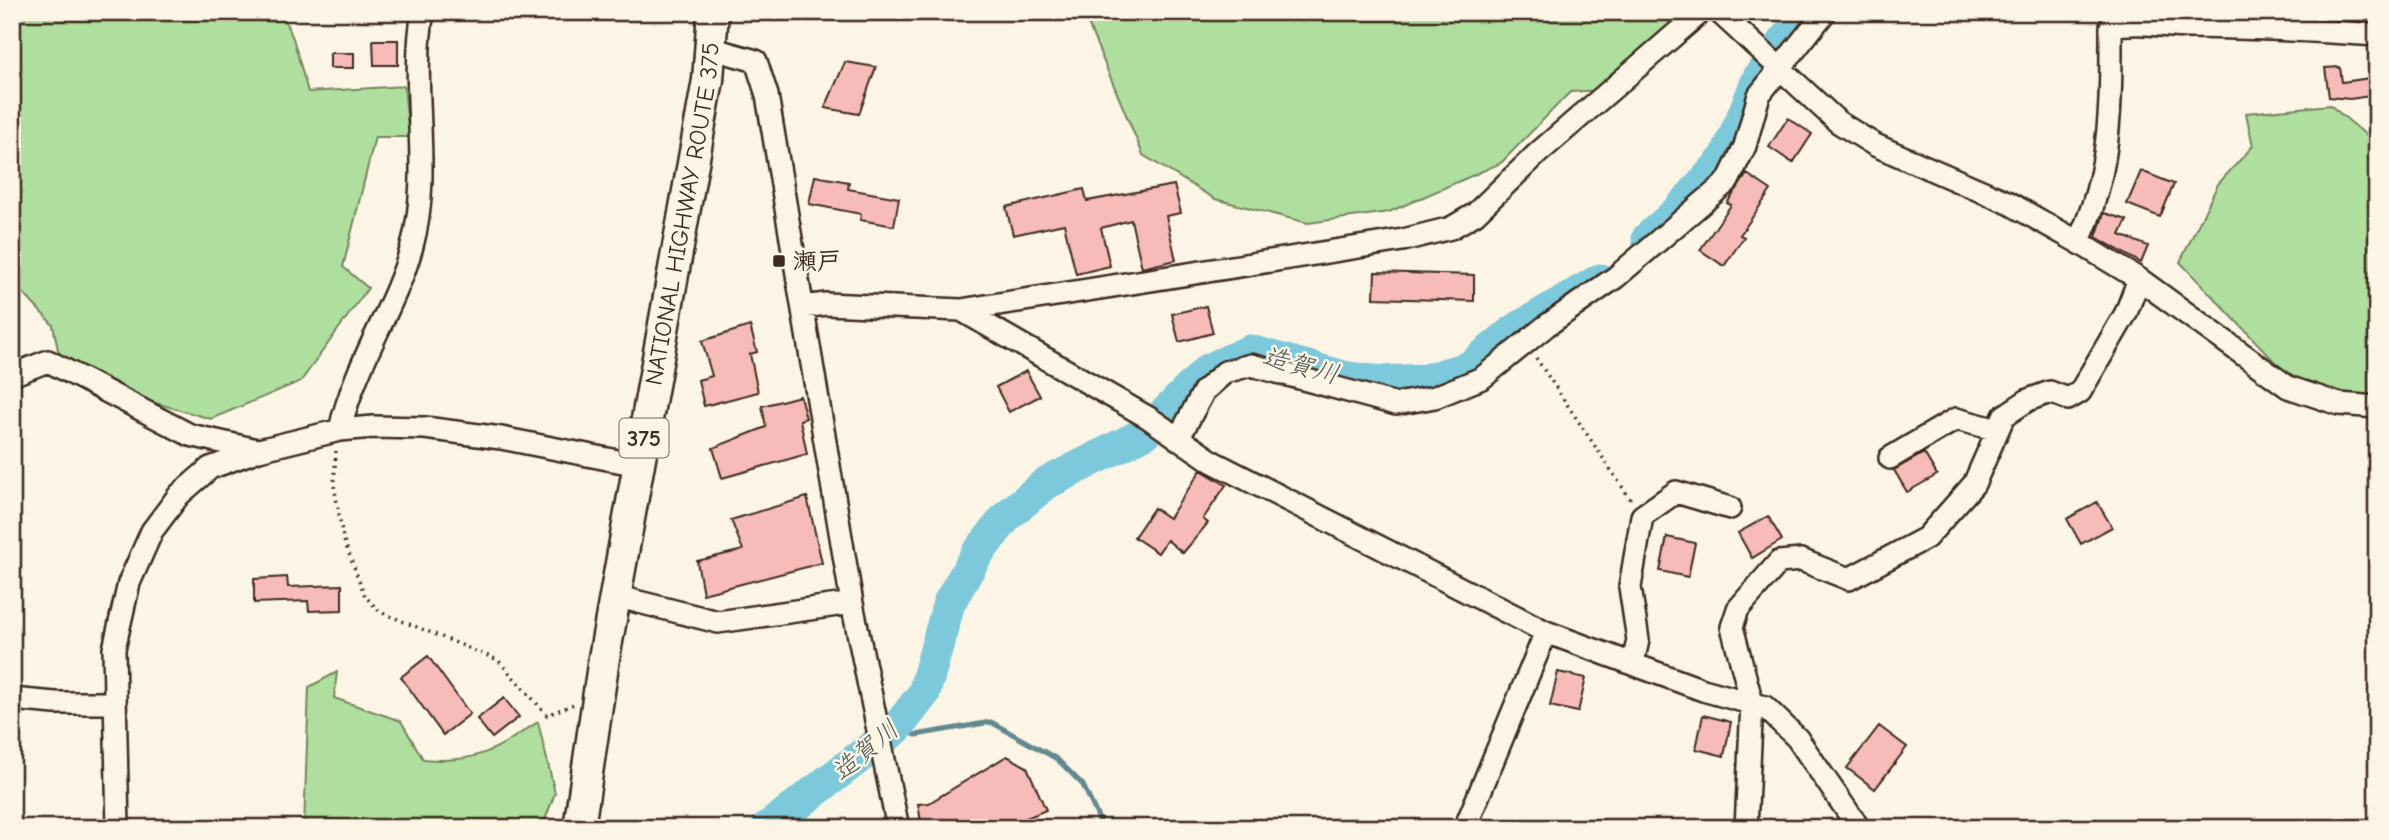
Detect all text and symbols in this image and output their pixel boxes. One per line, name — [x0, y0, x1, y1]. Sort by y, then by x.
street label: NATIONAL HIGHWAY ROUTE 375 — [639, 42, 725, 387]
place label: 瀬戸 — [793, 247, 841, 275]
marker: 瀬戸 — [771, 253, 787, 269]
water label: 造賀川 — [1259, 341, 1342, 391]
road number: 375 — [620, 418, 668, 458]
water label: 造賀川 — [826, 714, 905, 787]

